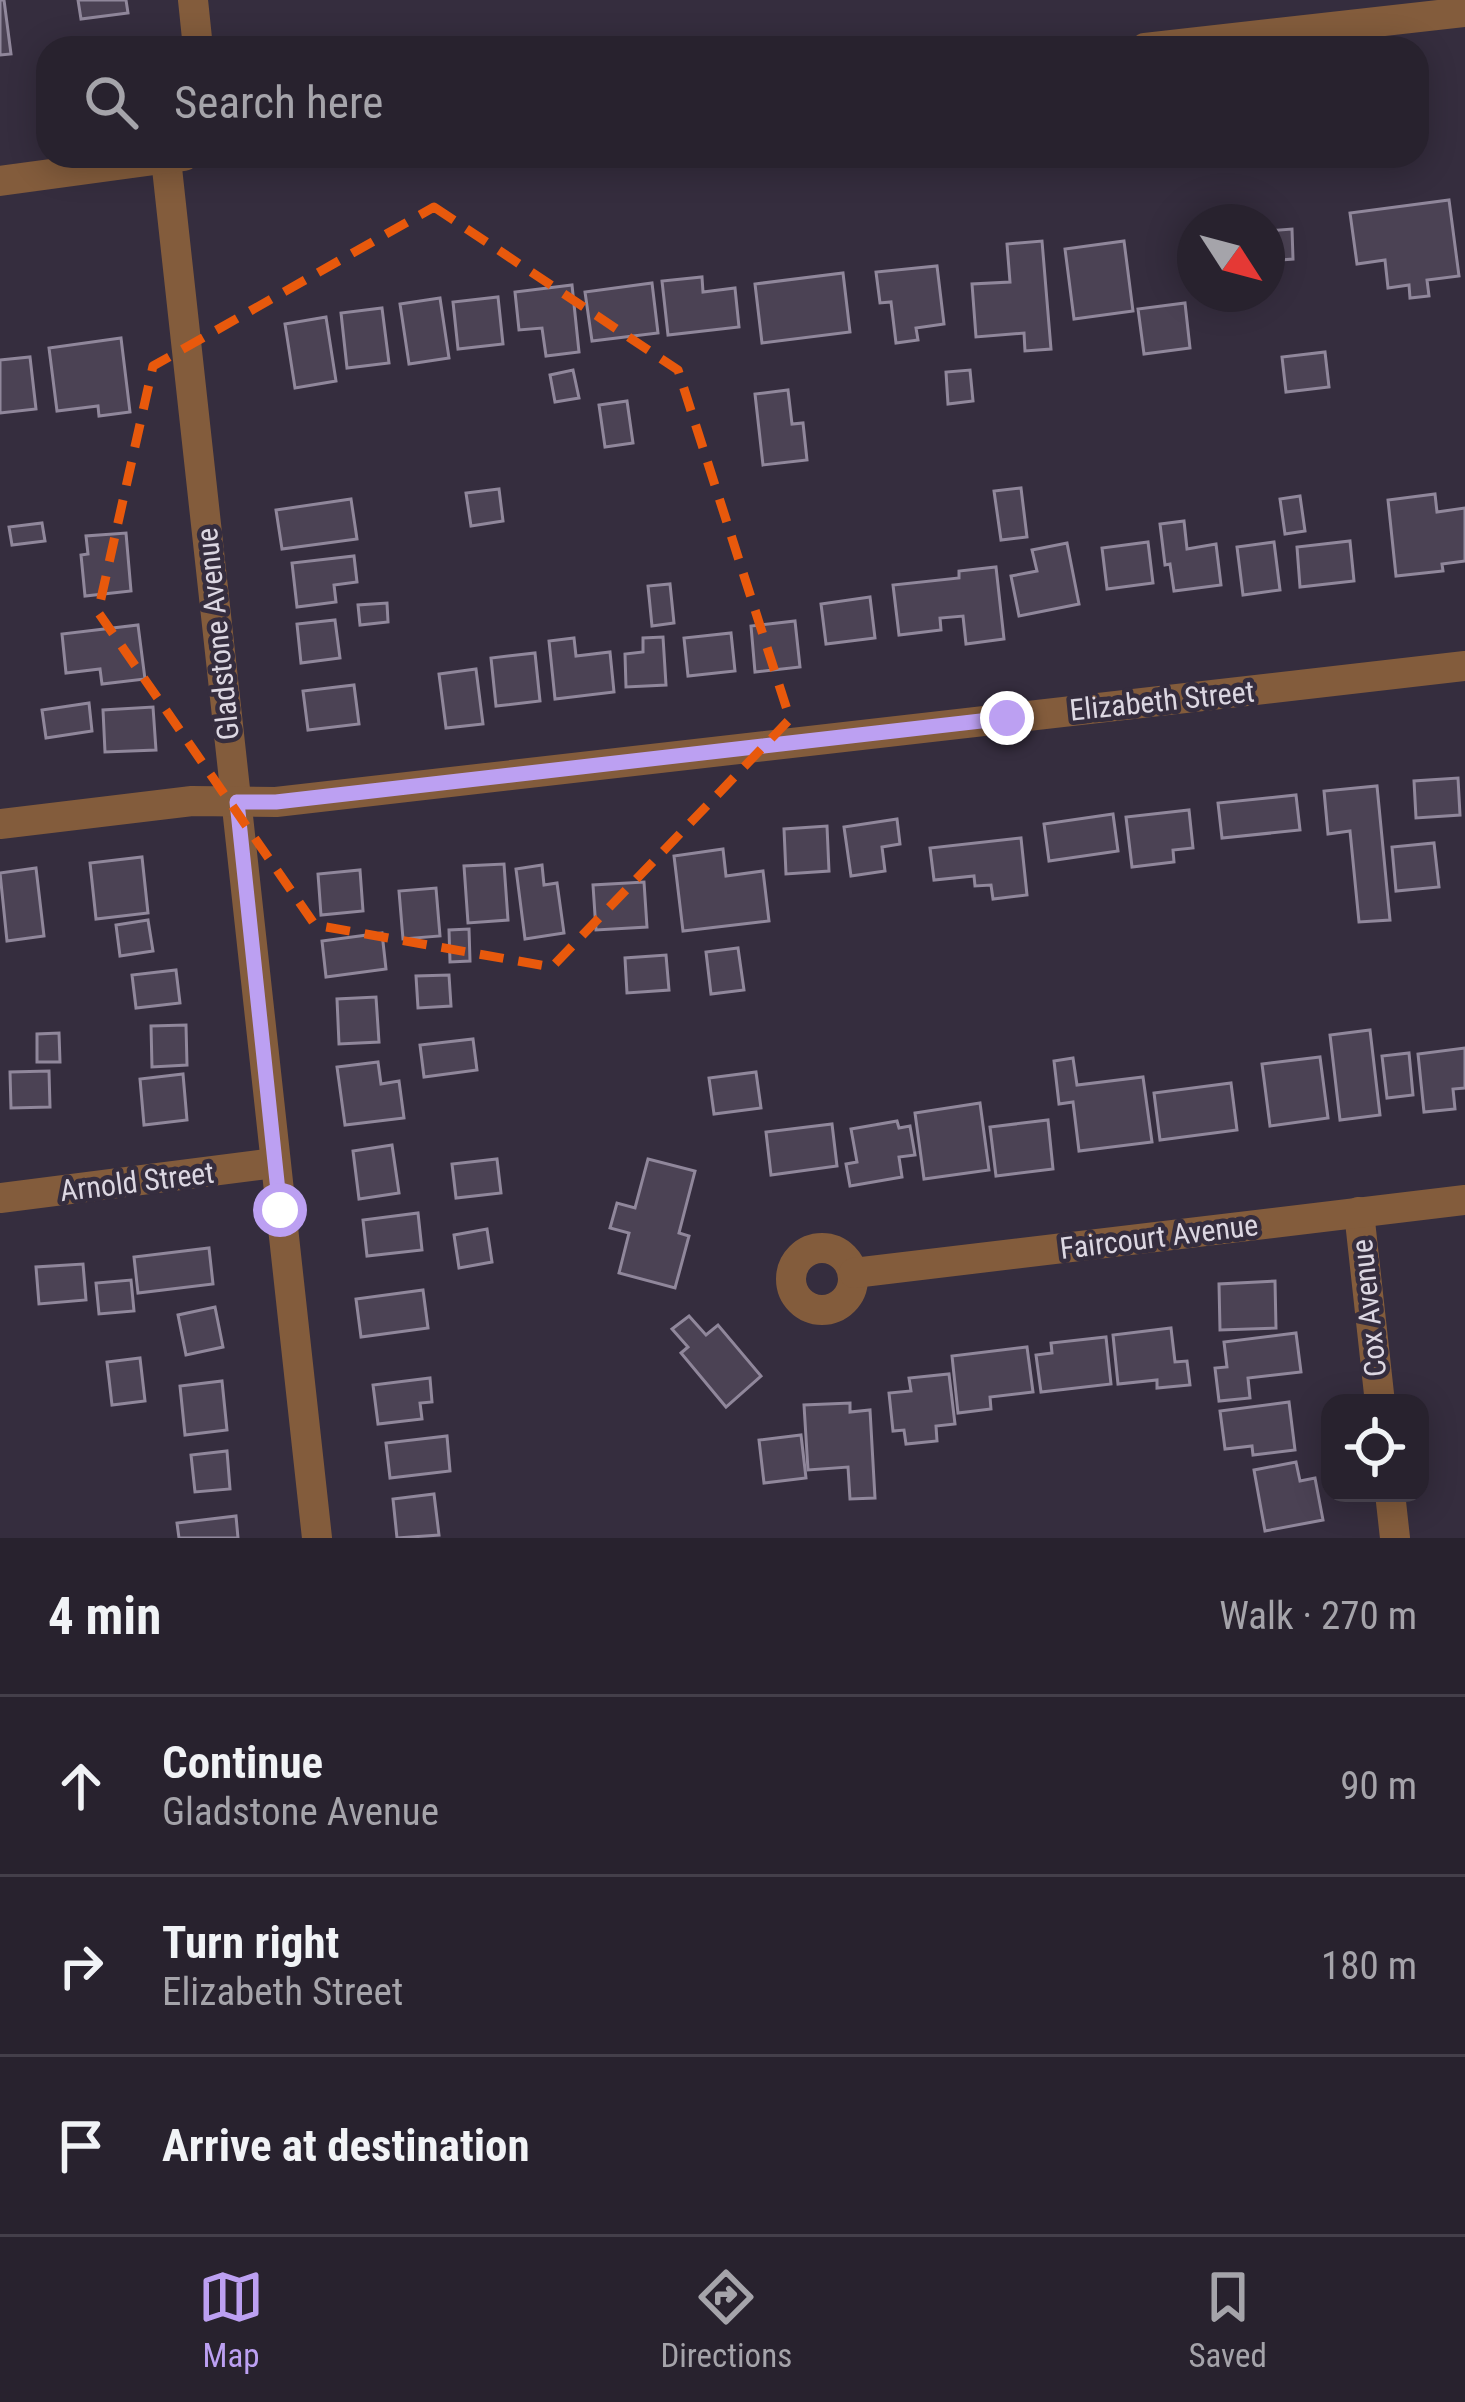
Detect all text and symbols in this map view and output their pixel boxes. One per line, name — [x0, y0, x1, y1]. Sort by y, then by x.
search box — [36, 36, 1429, 168]
icon: search — [78, 69, 144, 135]
text: Search here — [174, 76, 383, 129]
north arrow — [1177, 204, 1285, 312]
street label: Gladstone Avenue — [189, 526, 246, 742]
street label: Elizabeth Street — [1068, 673, 1256, 728]
route end — [980, 691, 1034, 745]
street label: Arnold Street — [58, 1155, 216, 1208]
route start — [253, 1183, 307, 1237]
street label: Faircourt Avenue — [1058, 1207, 1260, 1266]
street label: Cox Avenue — [1344, 1238, 1393, 1379]
map controls — [1321, 1394, 1429, 1502]
button: locate — [1321, 1394, 1429, 1502]
text: 4 min — [48, 1587, 161, 1646]
text: Walk · 270 m — [1219, 1593, 1417, 1639]
text: Continue — [162, 1736, 323, 1789]
icon: ahead — [48, 1753, 114, 1819]
text: 90 m — [1340, 1763, 1417, 1809]
text: Gladstone Avenue — [162, 1789, 439, 1835]
text: Turn right — [162, 1916, 339, 1969]
icon: right — [48, 1933, 114, 1999]
text: 180 m — [1321, 1943, 1417, 1989]
text: Elizabeth Street — [162, 1969, 403, 2015]
icon: arrive — [48, 2113, 114, 2179]
text: Arrive at destination — [162, 2119, 530, 2172]
tab: Map — [198, 2264, 264, 2375]
tab: Directions — [660, 2264, 792, 2375]
tab: Saved — [1188, 2264, 1267, 2375]

